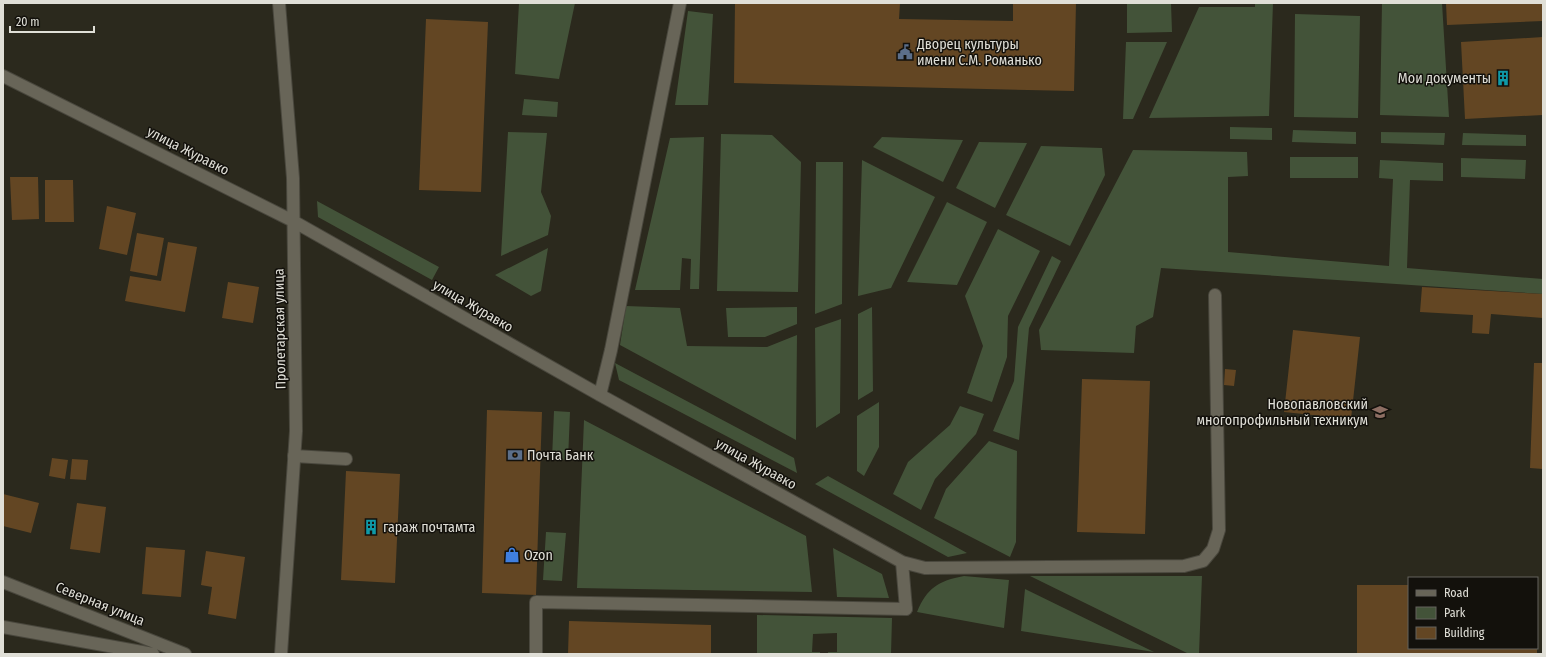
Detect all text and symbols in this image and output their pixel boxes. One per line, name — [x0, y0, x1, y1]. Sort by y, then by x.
scale bar — [10, 8, 94, 34]
text: 20 m — [16, 15, 40, 29]
place label: Дворец культуры имени С.М. Романько — [916, 36, 1042, 69]
public building icon: Дворец культуры имени С.М. Романько — [896, 43, 914, 61]
building icon: Мои документы — [1494, 69, 1512, 87]
place label: Мои документы — [1398, 70, 1491, 87]
street label: улица Журавко — [144, 123, 232, 179]
street label: Пролетарская улица — [270, 268, 290, 390]
street label: улица Журавко — [430, 276, 516, 336]
place label: Новопавловский многопрофильный техникум — [1196, 396, 1368, 429]
school or university icon: Новопавловский многопрофильный техникум — [1371, 403, 1389, 421]
street label: улица Журавко — [713, 435, 799, 493]
bank icon: Почта Банк — [506, 446, 524, 464]
place label: Почта Банк — [527, 447, 594, 464]
building icon: гараж почтамта — [362, 518, 380, 536]
place label: гараж почтамта — [383, 519, 475, 536]
shop icon: Ozon — [503, 546, 521, 564]
place label: Ozon — [524, 547, 553, 564]
legend — [1408, 577, 1538, 649]
street label: Северная улица — [53, 578, 147, 630]
text: Road — [1444, 586, 1469, 600]
text: Park — [1444, 606, 1466, 620]
text: Building — [1444, 626, 1485, 640]

